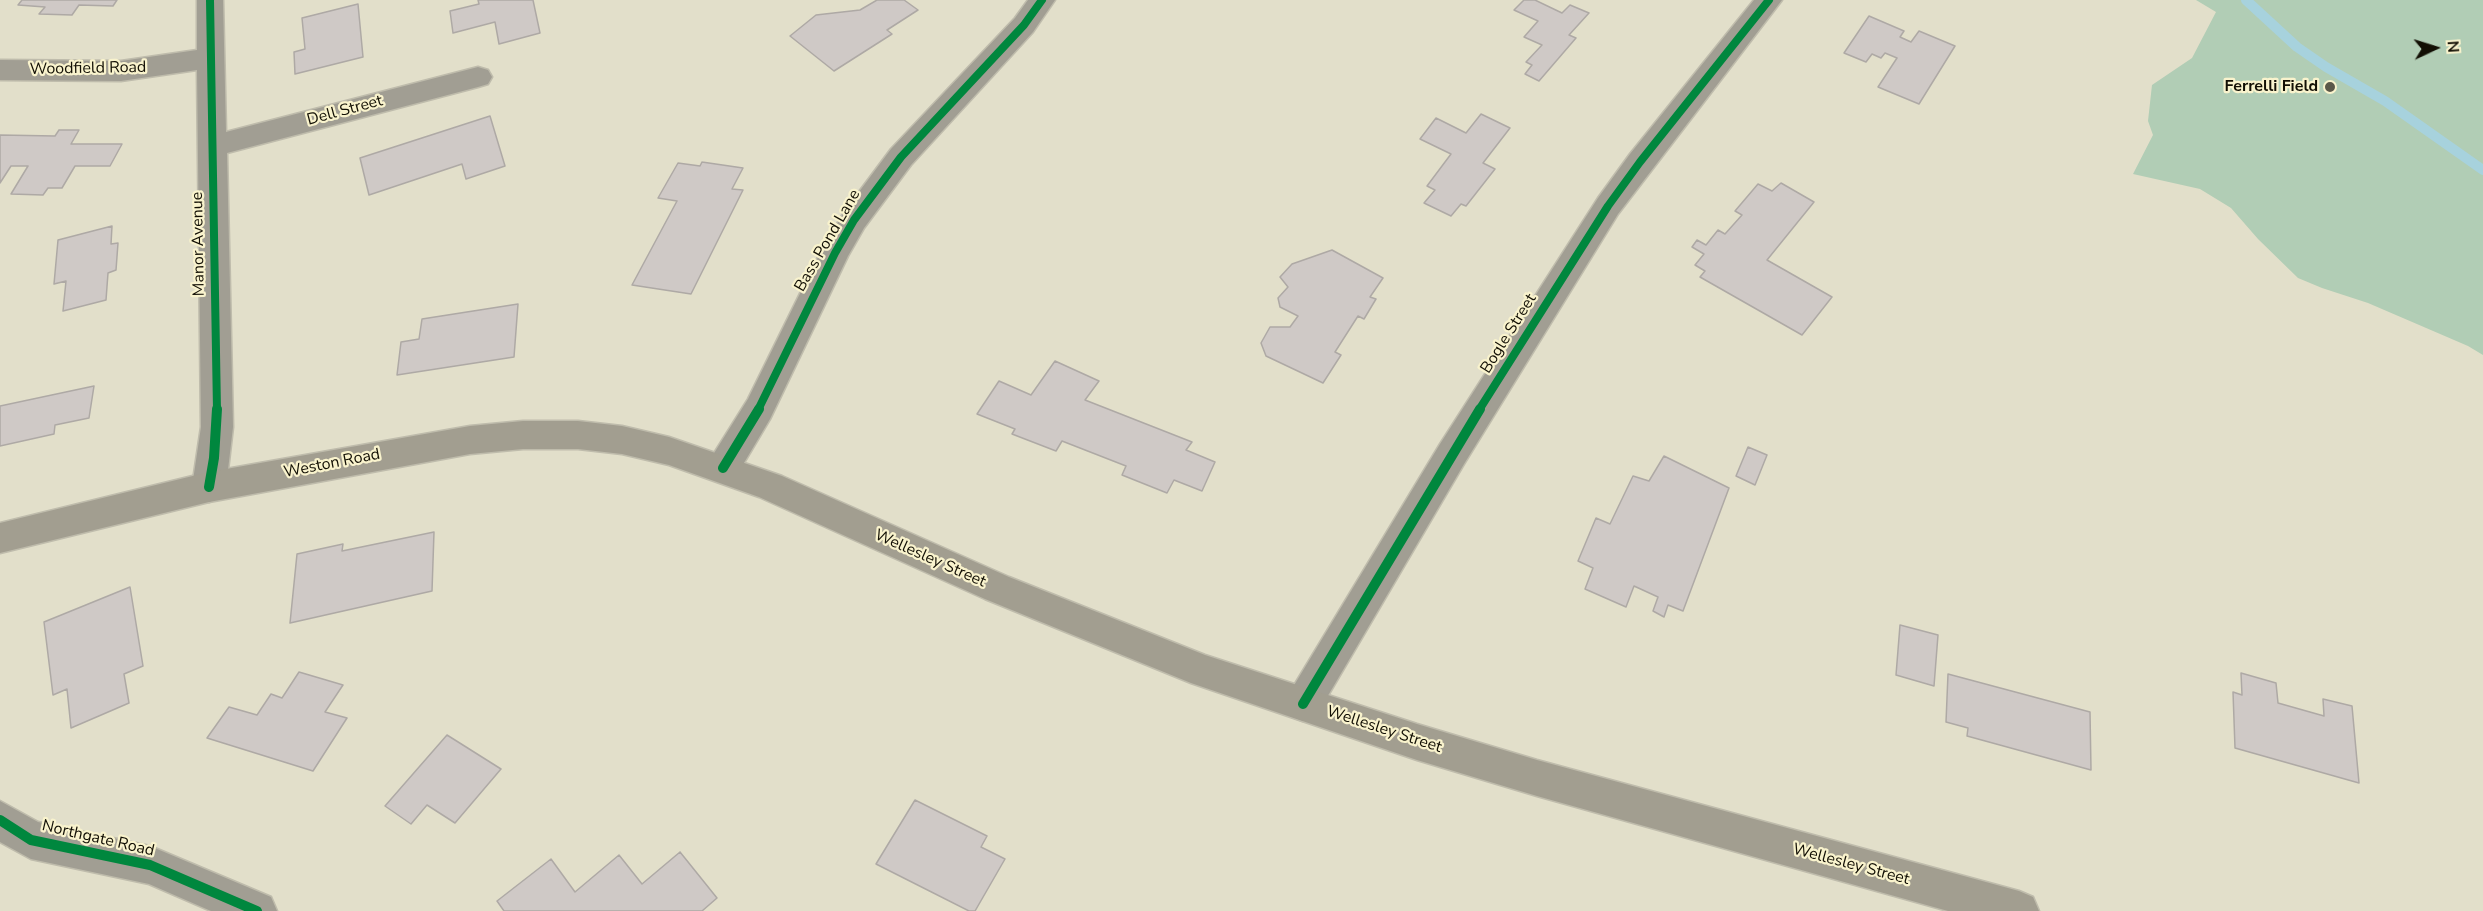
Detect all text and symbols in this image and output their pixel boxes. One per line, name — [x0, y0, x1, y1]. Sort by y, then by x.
north arrow — [2405, 18, 2465, 78]
text: N — [2442, 40, 2464, 53]
street label: Woodfield Road — [30, 58, 146, 80]
place label: Ferrelli Field — [2225, 77, 2318, 97]
marker: Ferrelli Field — [2323, 80, 2337, 94]
street label: Dell Street — [305, 92, 385, 130]
street label: Bass Pond Lane — [791, 187, 865, 295]
street label: Manor Avenue — [188, 192, 210, 296]
street label: Bogle Street — [1477, 291, 1541, 377]
street label: Weston Road — [282, 445, 382, 483]
street label: Wellesley Street — [871, 526, 989, 592]
street label: Wellesley Street — [1324, 702, 1444, 758]
street label: Northgate Road — [40, 817, 156, 861]
street label: Wellesley Street — [1791, 840, 1911, 890]

